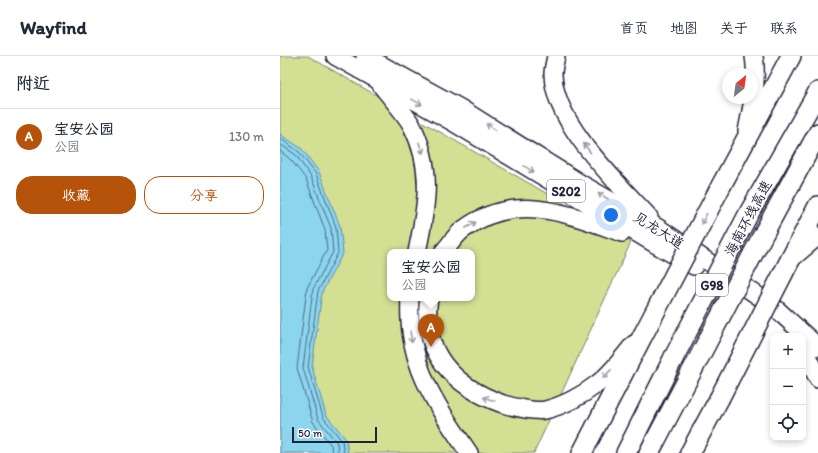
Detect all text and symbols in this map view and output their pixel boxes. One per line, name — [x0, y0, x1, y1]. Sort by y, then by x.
text: Wayfind — [20, 16, 87, 39]
text: 首页 — [620, 20, 648, 37]
text: 地图 — [670, 20, 698, 37]
text: 关于 — [720, 20, 748, 37]
text: 联系 — [770, 20, 798, 37]
north arrow — [722, 68, 758, 104]
text: 附近 — [16, 73, 50, 93]
one-way arrow — [411, 99, 423, 107]
text: 宝安公园 — [54, 120, 114, 138]
one-way arrow — [485, 123, 496, 132]
text: A — [25, 129, 33, 144]
text: 130 m — [229, 129, 264, 144]
text: 公园 — [54, 139, 80, 154]
one-way arrow — [418, 141, 426, 153]
one-way arrow — [583, 143, 591, 154]
one-way arrow — [523, 165, 535, 173]
button: 收藏 — [16, 176, 136, 214]
button: 分享 — [144, 176, 264, 214]
street label: 海南环线高速 — [721, 177, 776, 259]
road number: S202 — [547, 180, 585, 202]
one-way arrow — [597, 192, 609, 200]
your location — [601, 205, 621, 225]
street label: 见龙大道 — [630, 208, 687, 252]
one-way arrow — [699, 213, 707, 225]
one-way arrow — [464, 220, 476, 228]
popup — [387, 249, 475, 301]
text: 宝安公园 — [401, 258, 461, 276]
road number: G98 — [696, 274, 728, 296]
text: 公园 — [401, 277, 427, 292]
pin: A — [418, 314, 444, 347]
one-way arrow — [407, 330, 415, 343]
map controls — [770, 333, 806, 441]
button: + — [770, 333, 806, 369]
one-way arrow — [602, 369, 611, 379]
button: − — [770, 369, 806, 405]
one-way arrow — [483, 394, 495, 402]
button: locate — [770, 405, 806, 441]
scale bar — [292, 425, 377, 444]
text: 50 m — [298, 427, 322, 440]

